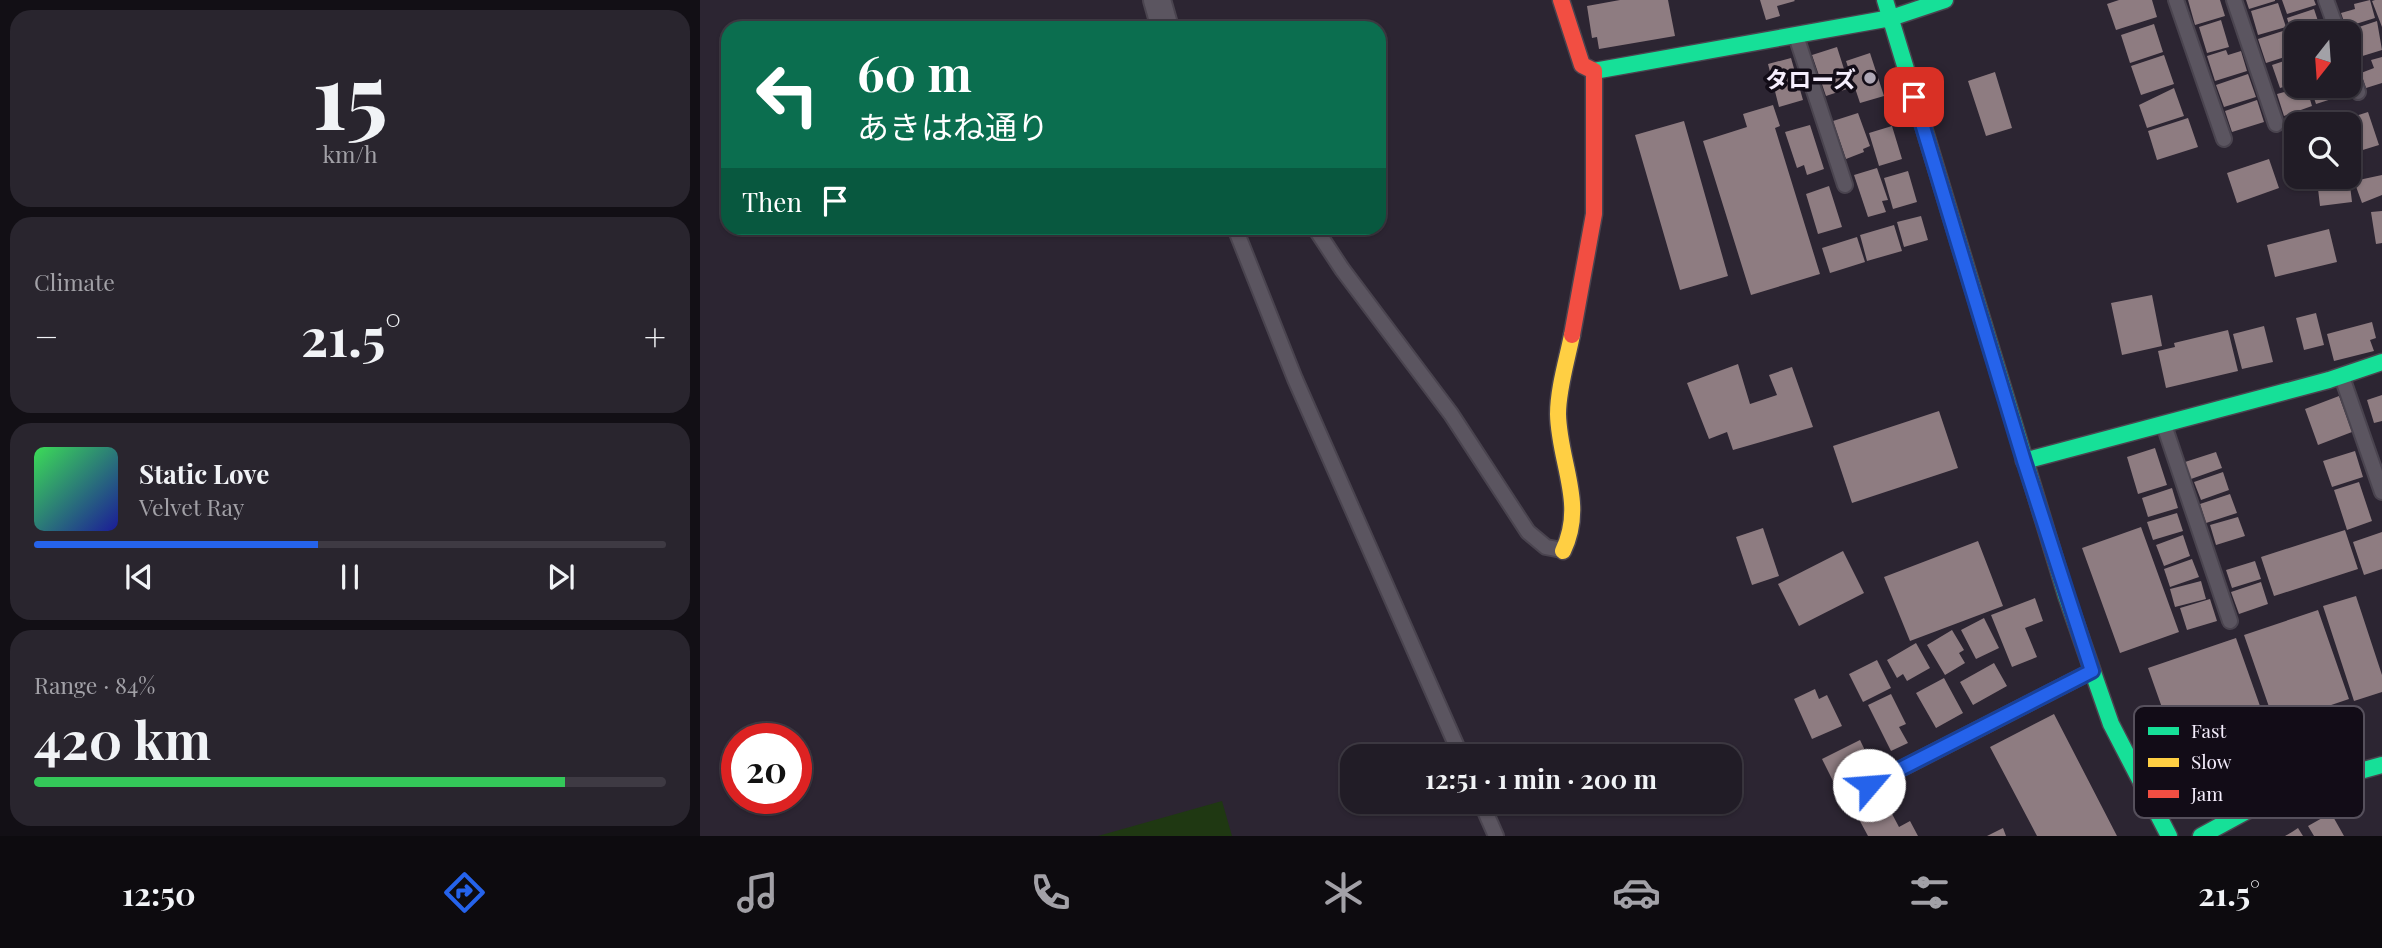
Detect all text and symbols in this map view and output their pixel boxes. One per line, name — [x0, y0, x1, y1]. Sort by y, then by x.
north arrow — [2284, 21, 2361, 98]
map controls — [2284, 21, 2361, 189]
text: 15 — [312, 32, 388, 153]
text: 60 m — [857, 39, 972, 104]
icon: left — [742, 49, 833, 140]
place label: タローズ — [1765, 63, 1856, 94]
pin — [1884, 67, 1944, 127]
marker: タローズ — [1862, 70, 1878, 86]
icon: arrive — [1895, 78, 1933, 116]
text: あきはね通り — [857, 104, 1049, 147]
button: search — [2284, 112, 2361, 189]
text: km/h — [322, 138, 378, 169]
icon: arrive — [816, 182, 854, 220]
text: Then — [742, 184, 802, 219]
text: Climate — [34, 266, 115, 297]
text: 21.5° — [301, 301, 401, 370]
text: − — [34, 310, 59, 361]
text: + — [644, 310, 666, 361]
text: Static Love — [139, 456, 269, 491]
text: Velvet Ray — [139, 491, 244, 522]
icon: previous — [120, 558, 158, 596]
icon: pause — [331, 558, 369, 596]
icon: next — [542, 558, 580, 596]
text: Range · 84% — [34, 669, 155, 700]
text: 420 km — [34, 704, 211, 773]
legend — [2134, 706, 2364, 818]
text: Fast — [2191, 717, 2227, 743]
speed limit sign: 20 — [721, 723, 812, 814]
position arrow — [1832, 748, 1906, 822]
text: Slow — [2191, 748, 2232, 774]
text: 12:51 · 1 min · 200 m — [1425, 761, 1657, 796]
text: Jam — [2190, 780, 2223, 806]
icon: directions — [440, 868, 489, 917]
icon: music — [733, 868, 782, 917]
icon: phone — [1026, 868, 1075, 917]
icon: climate — [1319, 868, 1368, 917]
icon: car — [1612, 868, 1661, 917]
icon: filters — [1905, 868, 1954, 917]
text: 12:50 — [122, 871, 196, 914]
text: 21.5° — [2198, 871, 2260, 914]

